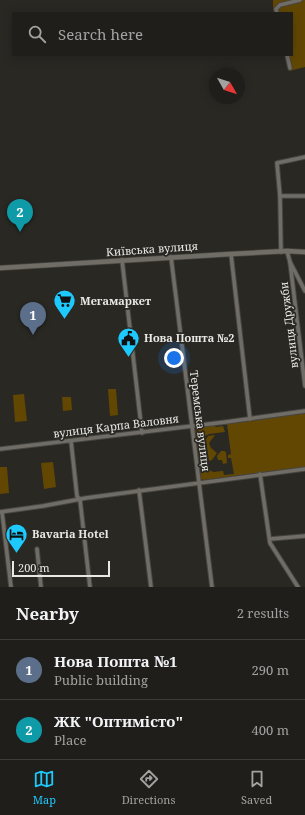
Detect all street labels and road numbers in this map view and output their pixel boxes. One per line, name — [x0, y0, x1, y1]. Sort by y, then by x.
street label: Київська вулиця — [106, 238, 198, 259]
street label: вулиця Дружби — [276, 281, 301, 369]
street label: Теремська вулиця — [187, 370, 214, 472]
street label: вулиця Карпа Валовня — [52, 410, 180, 441]

